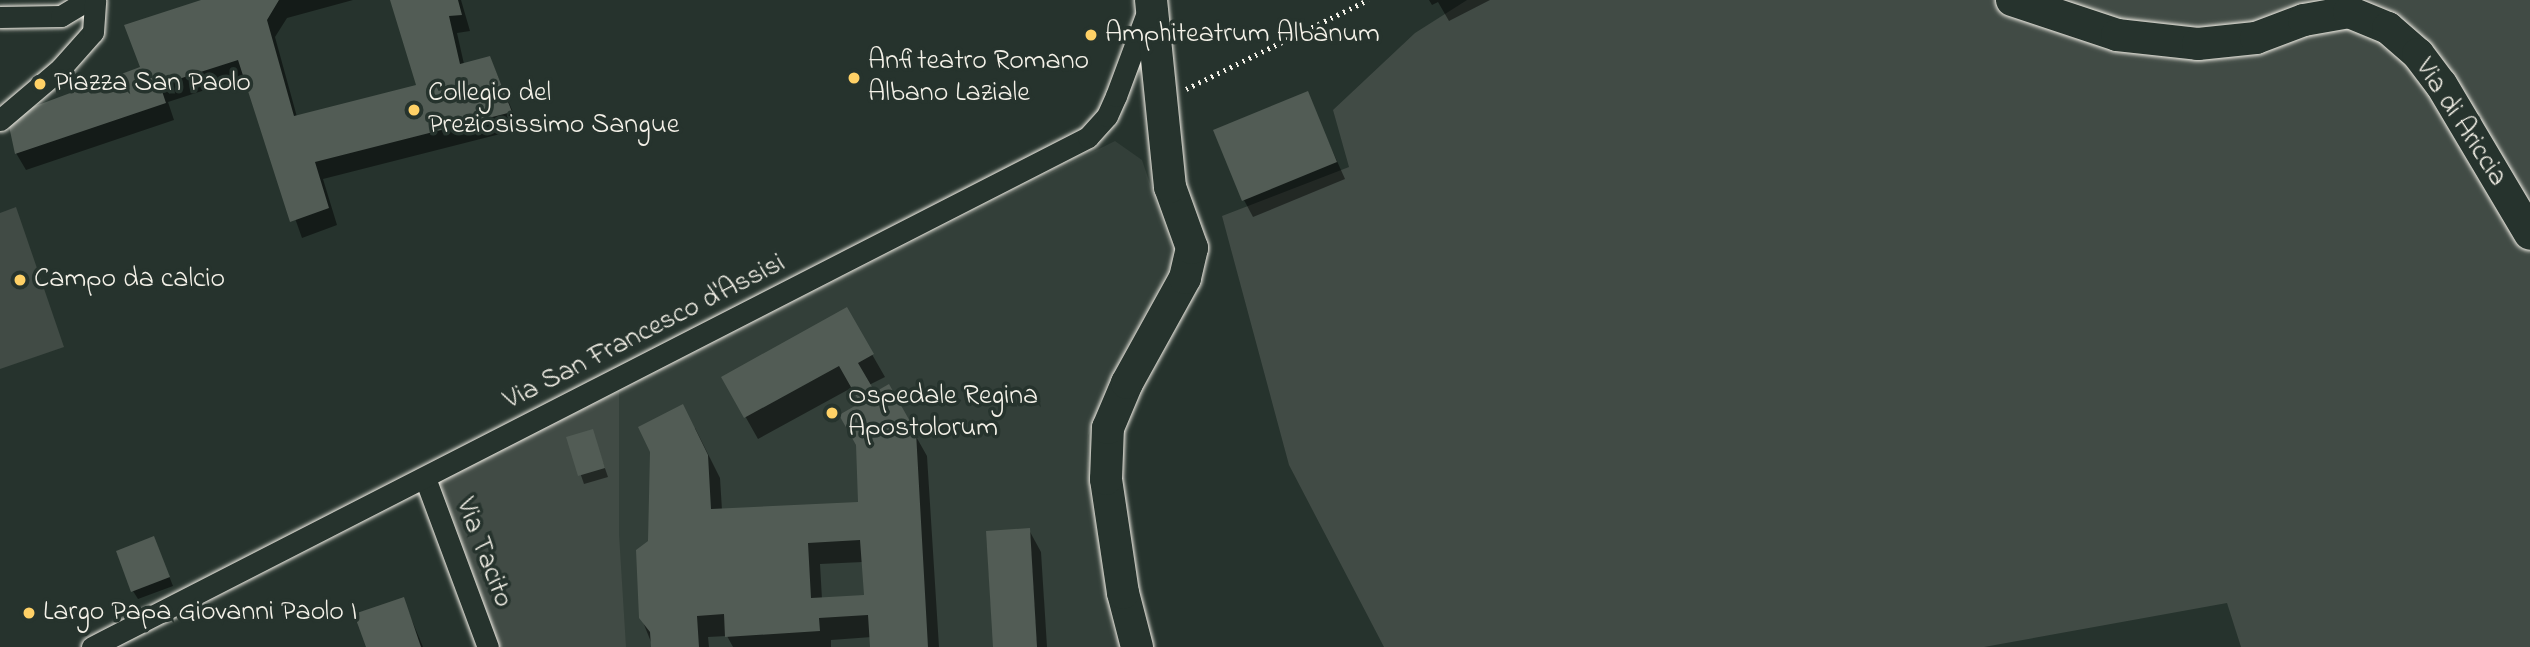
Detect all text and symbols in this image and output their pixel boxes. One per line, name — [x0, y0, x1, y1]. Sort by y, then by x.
place label: Amphiteatrum Albanum — [1105, 18, 1380, 52]
marker: Amphiteatrum Albanum — [1083, 27, 1099, 43]
place label: Anfiteatro Romano Albano Laziale — [868, 45, 1089, 111]
street label: Via di Ariccia — [2406, 53, 2514, 193]
place label: Piazza San Paolo — [54, 67, 251, 101]
marker: Anfiteatro Romano Albano Laziale — [846, 70, 862, 86]
marker: Piazza San Paolo — [32, 76, 48, 92]
place label: Collegio del Preziosissimo Sangue — [428, 77, 679, 143]
marker: Collegio del Preziosissimo Sangue — [406, 102, 422, 118]
street label: Via San Francesco d'Assisi — [499, 247, 791, 419]
place label: Campo da calcio — [34, 263, 225, 297]
marker: Campo da calcio — [12, 272, 28, 288]
place label: Ospedale Regina Apostolorum — [848, 380, 1038, 446]
marker: Ospedale Regina Apostolorum — [822, 403, 842, 423]
street label: Via Tacito — [447, 494, 519, 612]
place label: Largo Papa Giovanni Paolo I — [43, 596, 357, 630]
marker: Largo Papa Giovanni Paolo I — [21, 605, 37, 621]

